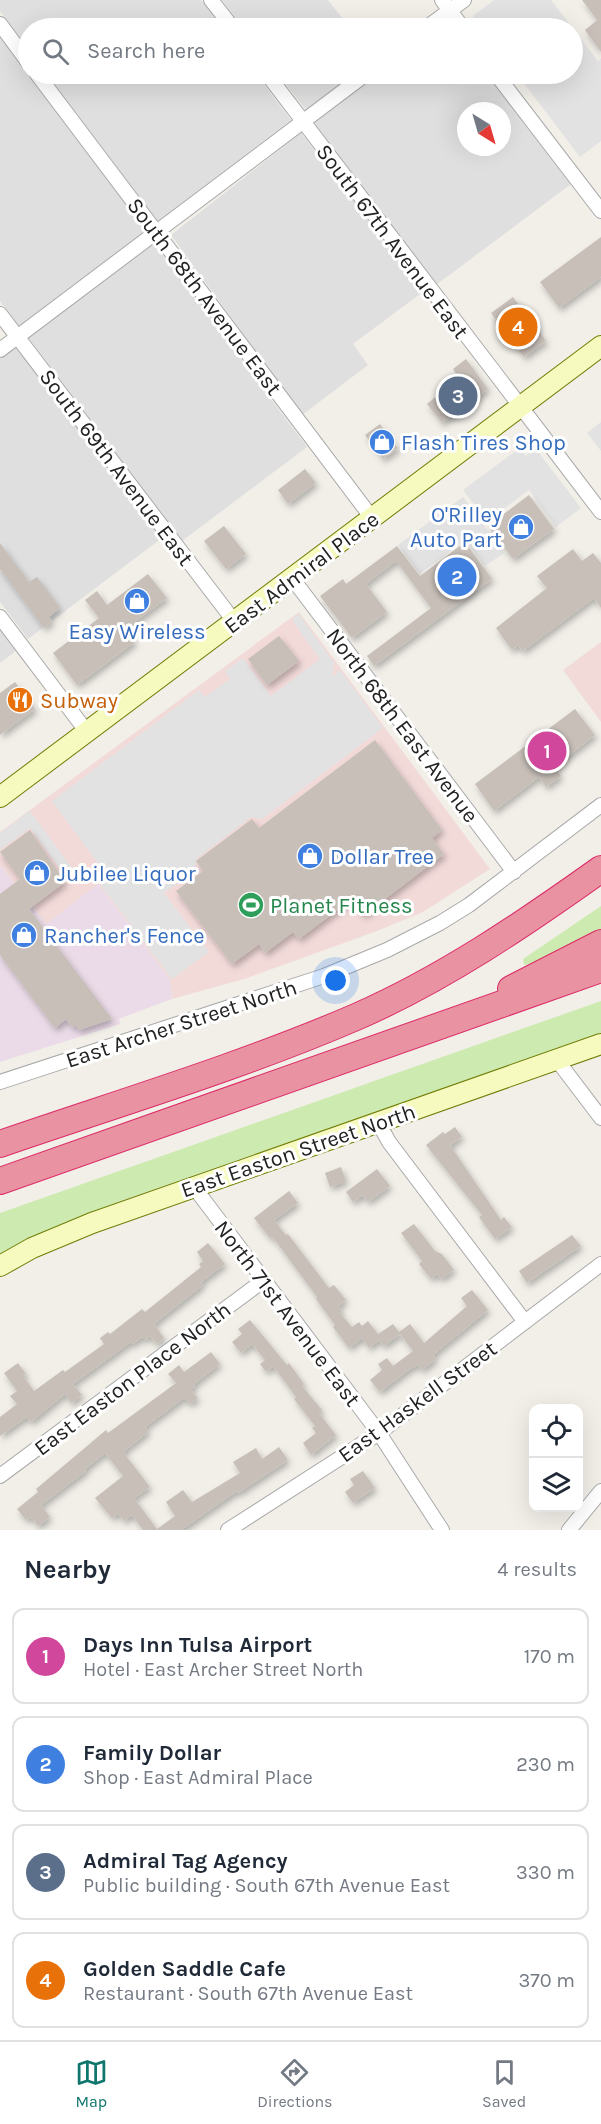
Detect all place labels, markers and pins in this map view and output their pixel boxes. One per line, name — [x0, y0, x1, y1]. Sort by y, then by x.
pin: 4 — [498, 304, 538, 350]
pin: 3 — [438, 374, 478, 418]
shop icon: Flash Tires Shop — [367, 427, 397, 457]
place label: Flash Tires Shop — [401, 430, 566, 456]
place label: O'Rilley Auto Part — [410, 502, 502, 553]
shop icon: O'Rilley Auto Part — [506, 512, 536, 542]
pin: 2 — [438, 554, 476, 600]
shop icon: Easy Wireless — [122, 586, 152, 616]
place label: Easy Wireless — [68, 619, 206, 645]
restaurant icon: Subway — [5, 685, 35, 715]
place label: Subway — [40, 688, 118, 714]
pin: 1 — [528, 728, 566, 774]
shop icon: Dollar Tree — [295, 841, 325, 871]
place label: Dollar Tree — [330, 844, 434, 870]
shop icon: Jubilee Liquor — [22, 858, 52, 888]
place label: Jubilee Liquor — [57, 861, 196, 887]
sports icon: Planet Fitness — [236, 890, 266, 920]
place label: Planet Fitness — [270, 893, 413, 919]
shop icon: Rancher's Fence — [9, 920, 39, 950]
place label: Rancher's Fence — [44, 923, 205, 949]

